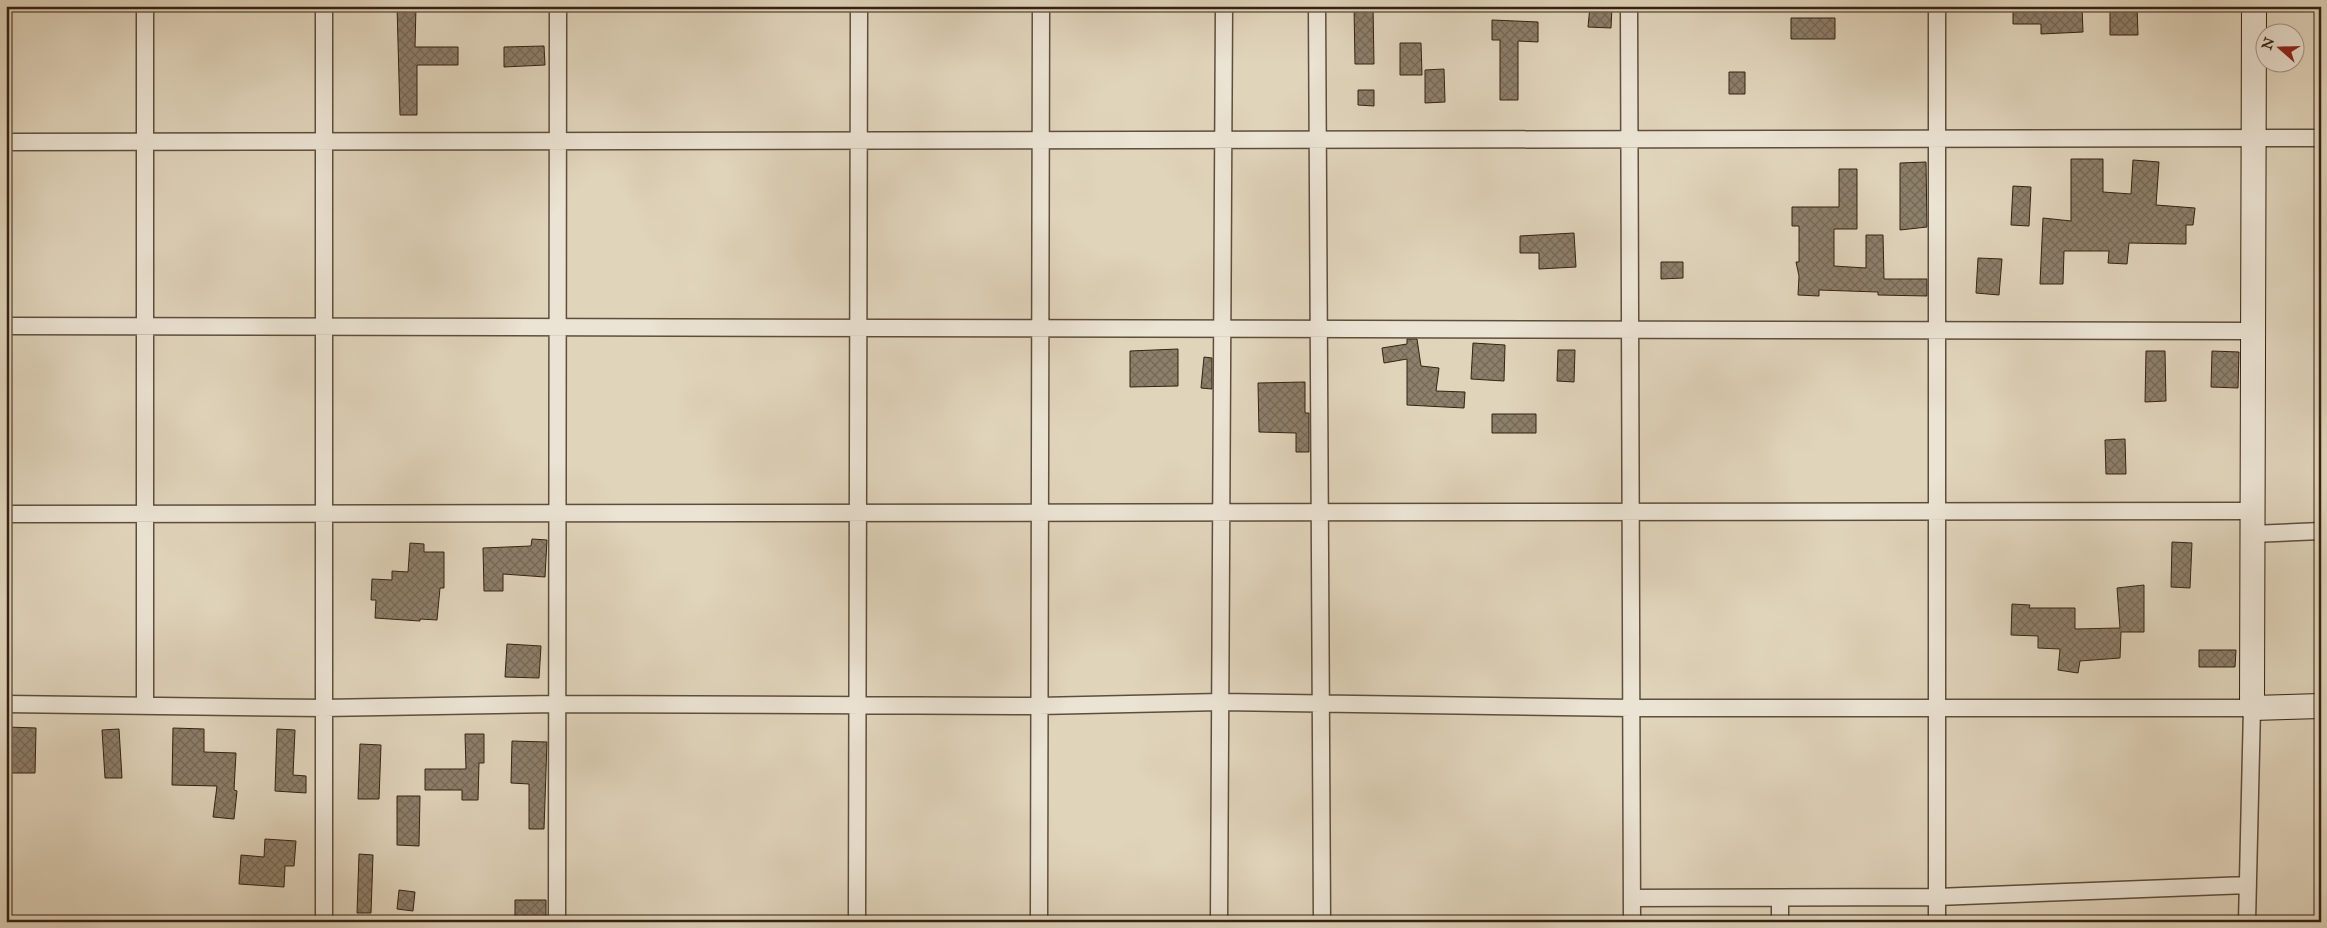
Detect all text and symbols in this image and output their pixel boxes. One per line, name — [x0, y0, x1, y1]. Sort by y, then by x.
north arrow — [2254, 22, 2304, 72]
text: N — [2258, 35, 2278, 52]

